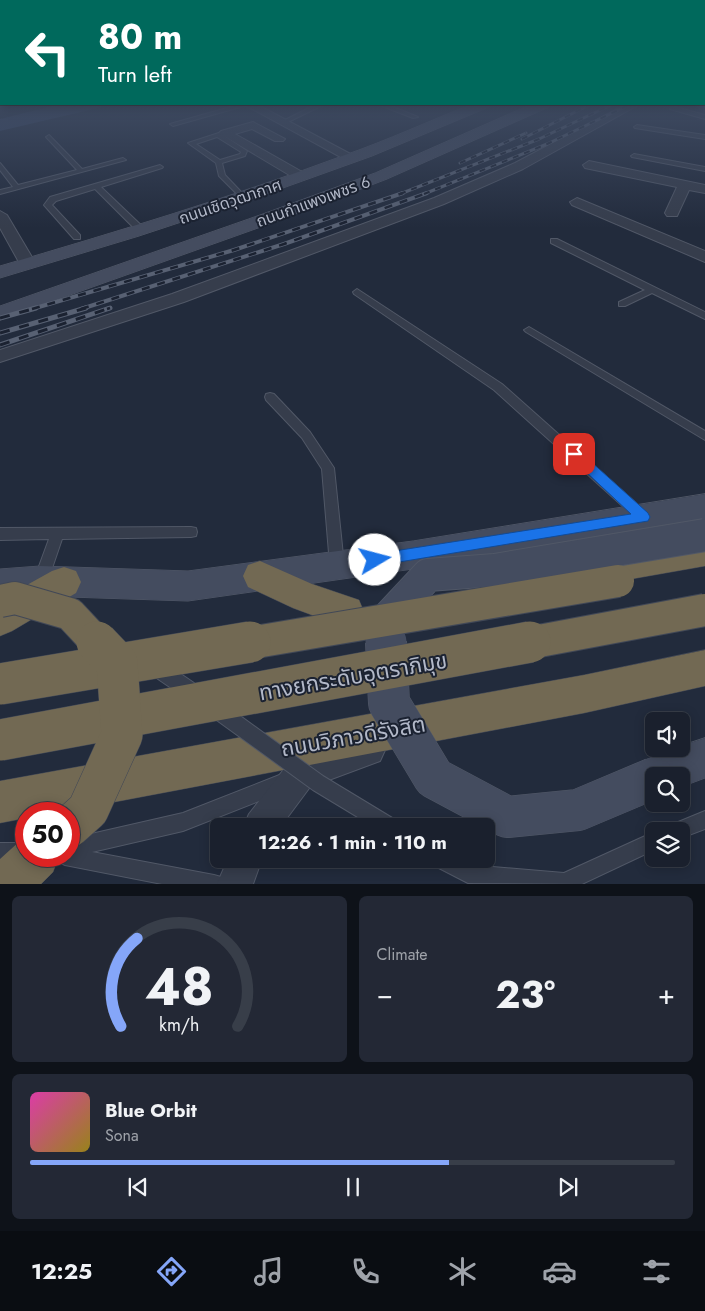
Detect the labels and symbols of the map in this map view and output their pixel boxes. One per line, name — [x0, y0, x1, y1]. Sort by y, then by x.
street label: ถนนกำแพงเพชร 6 — [253, 170, 373, 233]
street label: ถนนเชิดวุฒากาศ — [176, 173, 285, 230]
pin — [553, 433, 595, 475]
position arrow — [348, 533, 400, 585]
street label: ทางยกระดับอุตราภิมุข — [256, 644, 450, 708]
street label: ถนนวิภาวดีรังสิต — [278, 708, 428, 764]
speed limit sign: 50 — [15, 802, 80, 867]

